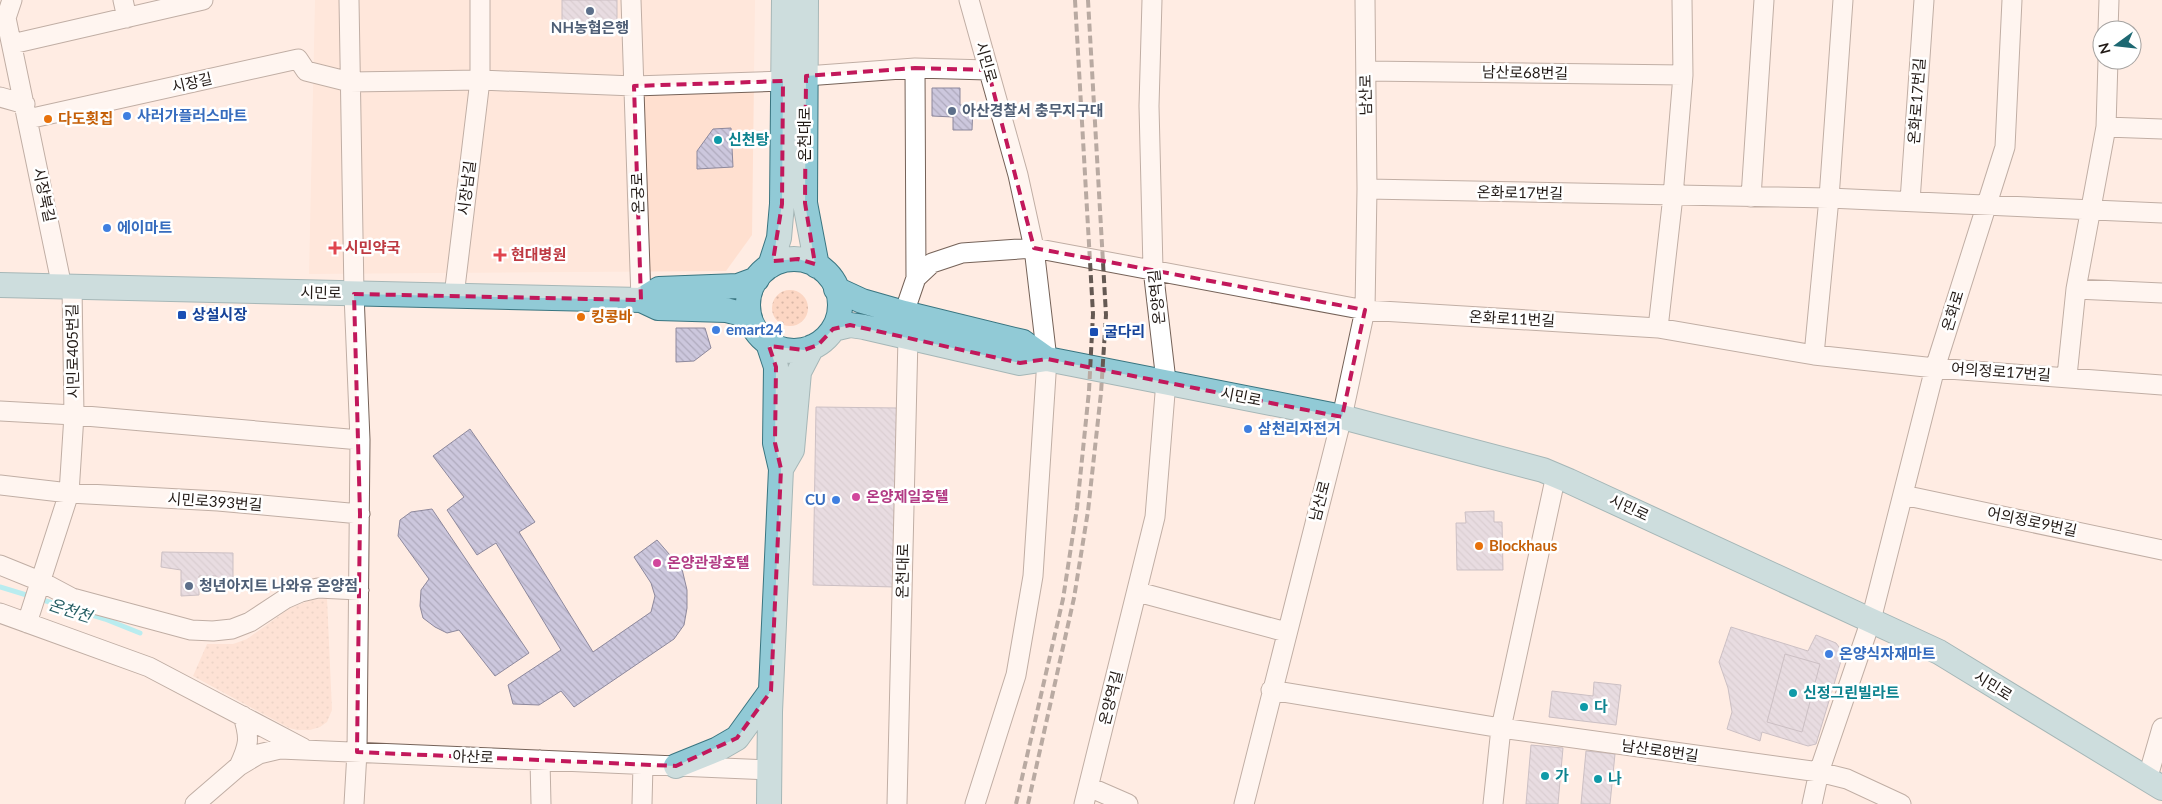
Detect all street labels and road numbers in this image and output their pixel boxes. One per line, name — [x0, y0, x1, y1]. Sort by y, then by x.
street label: 시민로 — [973, 39, 1001, 84]
street label: 온화로17번길 — [1904, 57, 1928, 145]
street label: 남산로68번길 — [1482, 62, 1568, 82]
street label: 시장길 — [170, 69, 214, 95]
street label: 남산로 — [1356, 74, 1374, 116]
street label: 온천대로 — [795, 106, 813, 162]
street label: 시장남길 — [454, 159, 478, 216]
street label: 시장북길 — [30, 166, 60, 224]
street label: 온궁로 — [627, 172, 647, 214]
street label: 온화로17번길 — [1477, 182, 1563, 202]
street label: 온양역길 — [1144, 269, 1168, 325]
street label: 시민로 — [300, 283, 342, 301]
street label: 온화로 — [1937, 288, 1967, 333]
street label: 시민로405번길 — [62, 303, 82, 399]
street label: 온화로11번길 — [1468, 307, 1556, 329]
street label: 어의정로17번길 — [1950, 359, 2052, 383]
street label: 시민로 — [1219, 383, 1263, 409]
street label: 남산로 — [1305, 478, 1333, 523]
street label: 시민로393번길 — [167, 489, 263, 513]
street label: 시민로 — [1607, 490, 1652, 524]
street label: 어의정로9번길 — [1986, 503, 2079, 539]
street label: 온천대로 — [893, 543, 911, 599]
street label: 시민로 — [1971, 667, 2016, 704]
street label: 온양역길 — [1095, 669, 1125, 727]
street label: 남산로8번길 — [1620, 736, 1700, 764]
street label: 아산로 — [452, 746, 494, 766]

